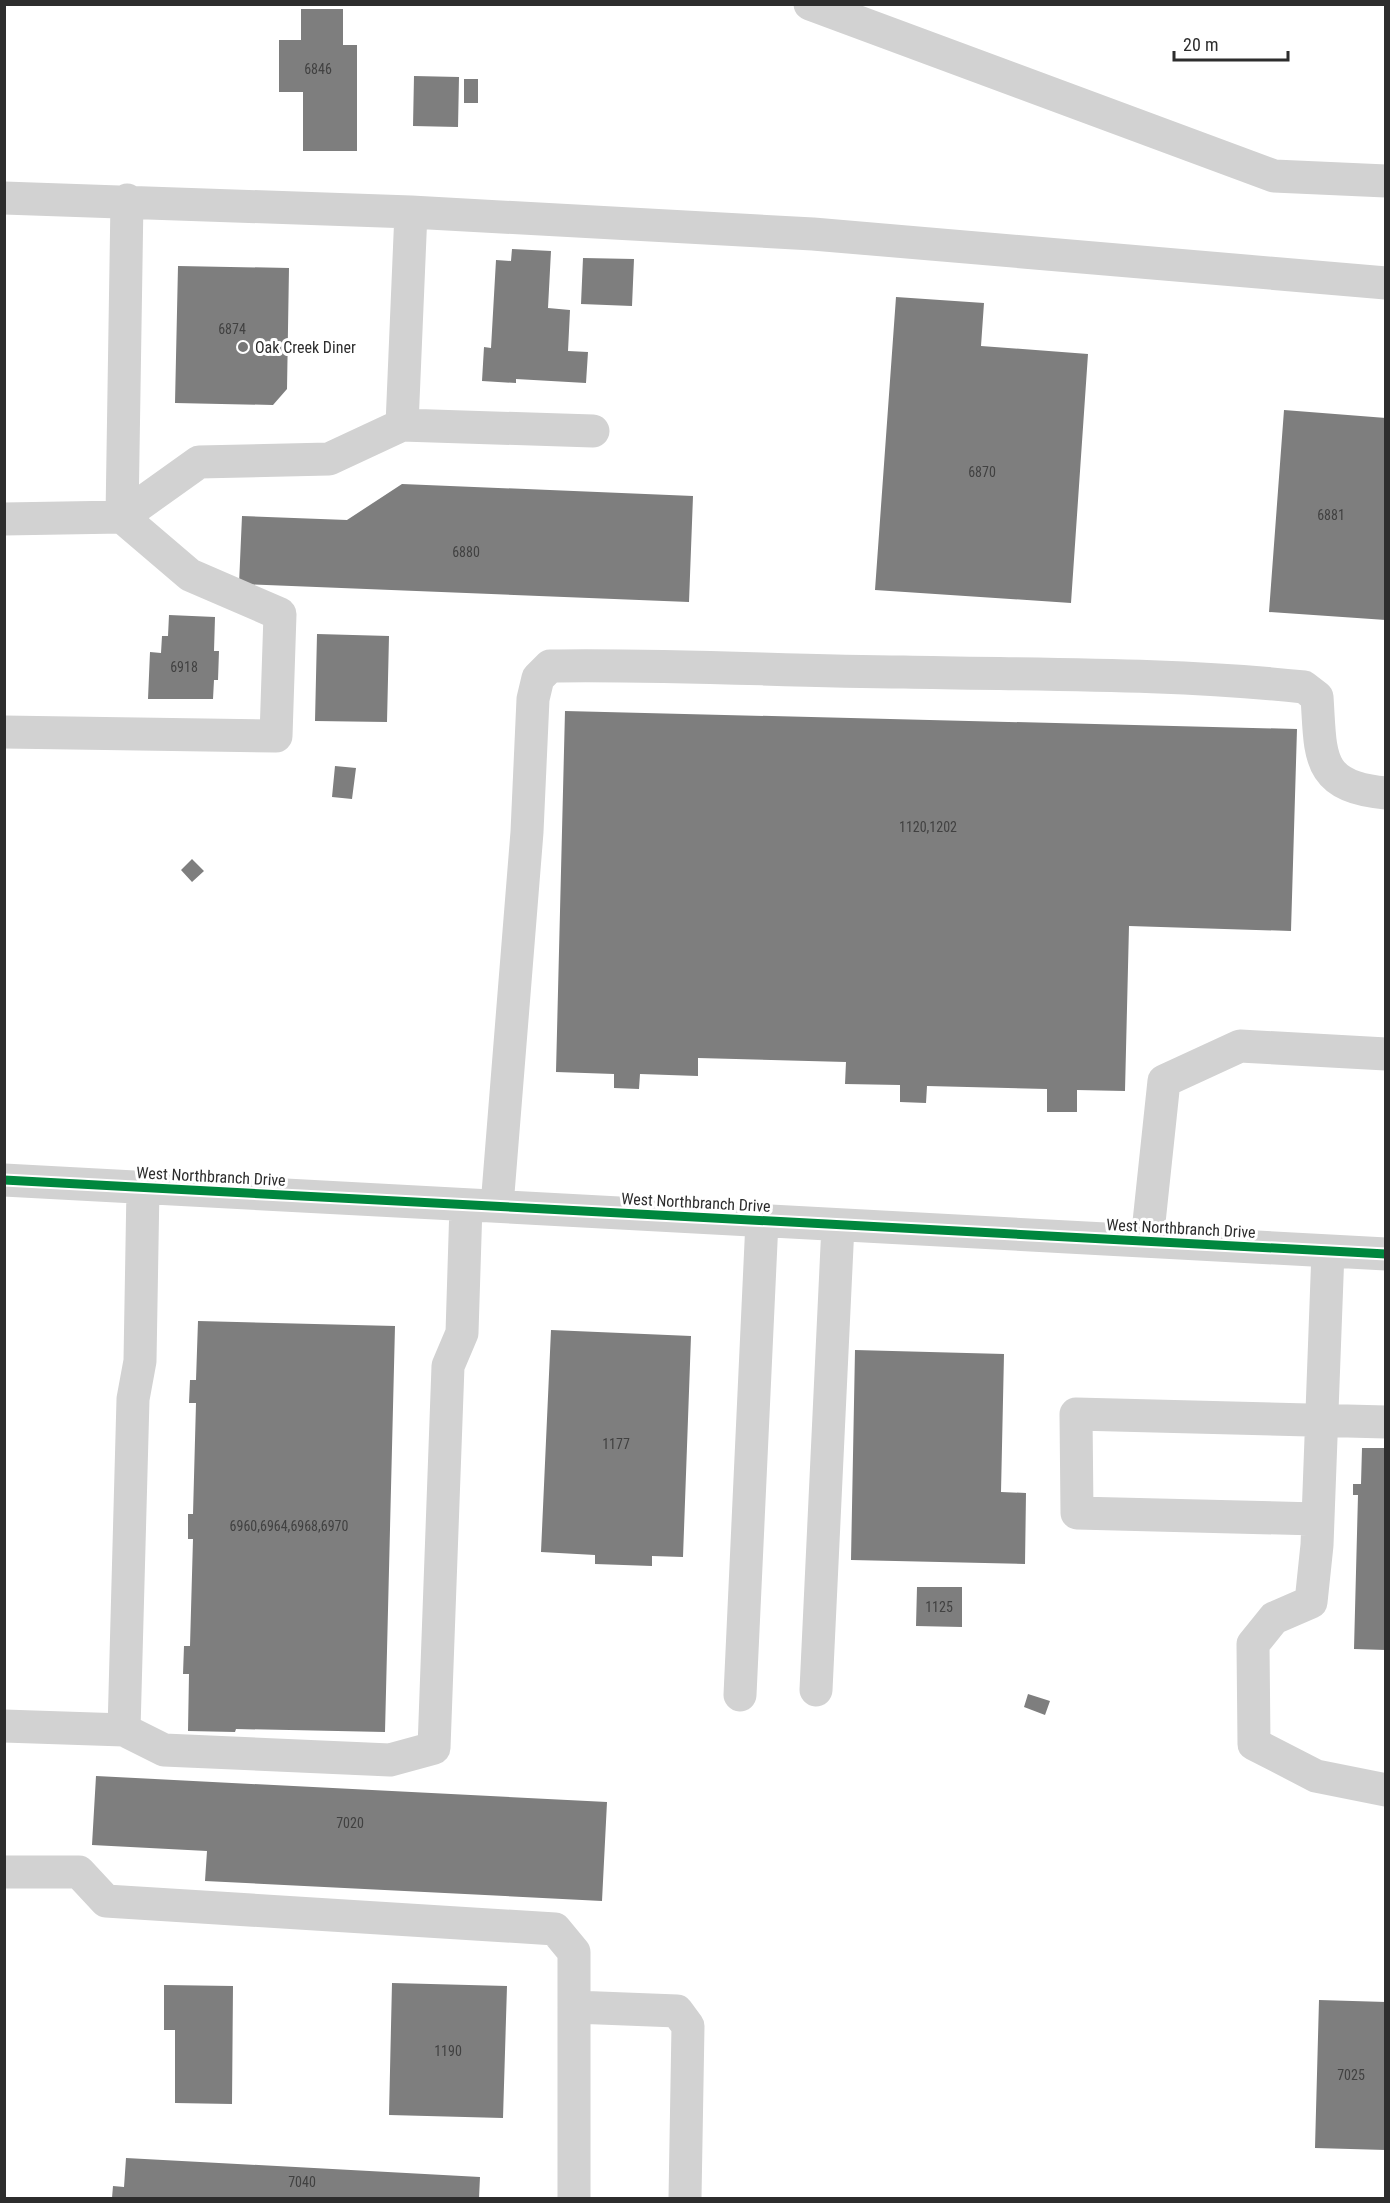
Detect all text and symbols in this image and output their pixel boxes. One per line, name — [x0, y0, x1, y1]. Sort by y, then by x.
scale bar — [1174, 24, 1288, 62]
text: 20 m — [1183, 34, 1218, 55]
house number: 6846 — [304, 61, 332, 77]
house number: 6874 — [218, 321, 246, 337]
place label: Oak Creek Diner — [255, 338, 356, 357]
marker: Oak Creek Diner — [236, 340, 250, 354]
house number: 6870 — [968, 464, 996, 480]
house number: 6881 — [1317, 507, 1345, 523]
house number: 6880 — [452, 544, 480, 560]
house number: 6918 — [170, 659, 198, 675]
house number: 1120,1202 — [899, 819, 957, 835]
street label: West Northbranch Drive — [136, 1163, 286, 1190]
street label: West Northbranch Drive — [621, 1189, 771, 1216]
street label: West Northbranch Drive — [1106, 1215, 1256, 1242]
house number: 1177 — [602, 1436, 630, 1452]
house number: 6960,6964,6968,6970 — [230, 1518, 349, 1534]
house number: 1125 — [925, 1599, 953, 1615]
house number: 7020 — [336, 1815, 364, 1831]
house number: 1190 — [434, 2043, 462, 2059]
house number: 7025 — [1337, 2067, 1365, 2083]
house number: 7040 — [288, 2174, 316, 2190]

